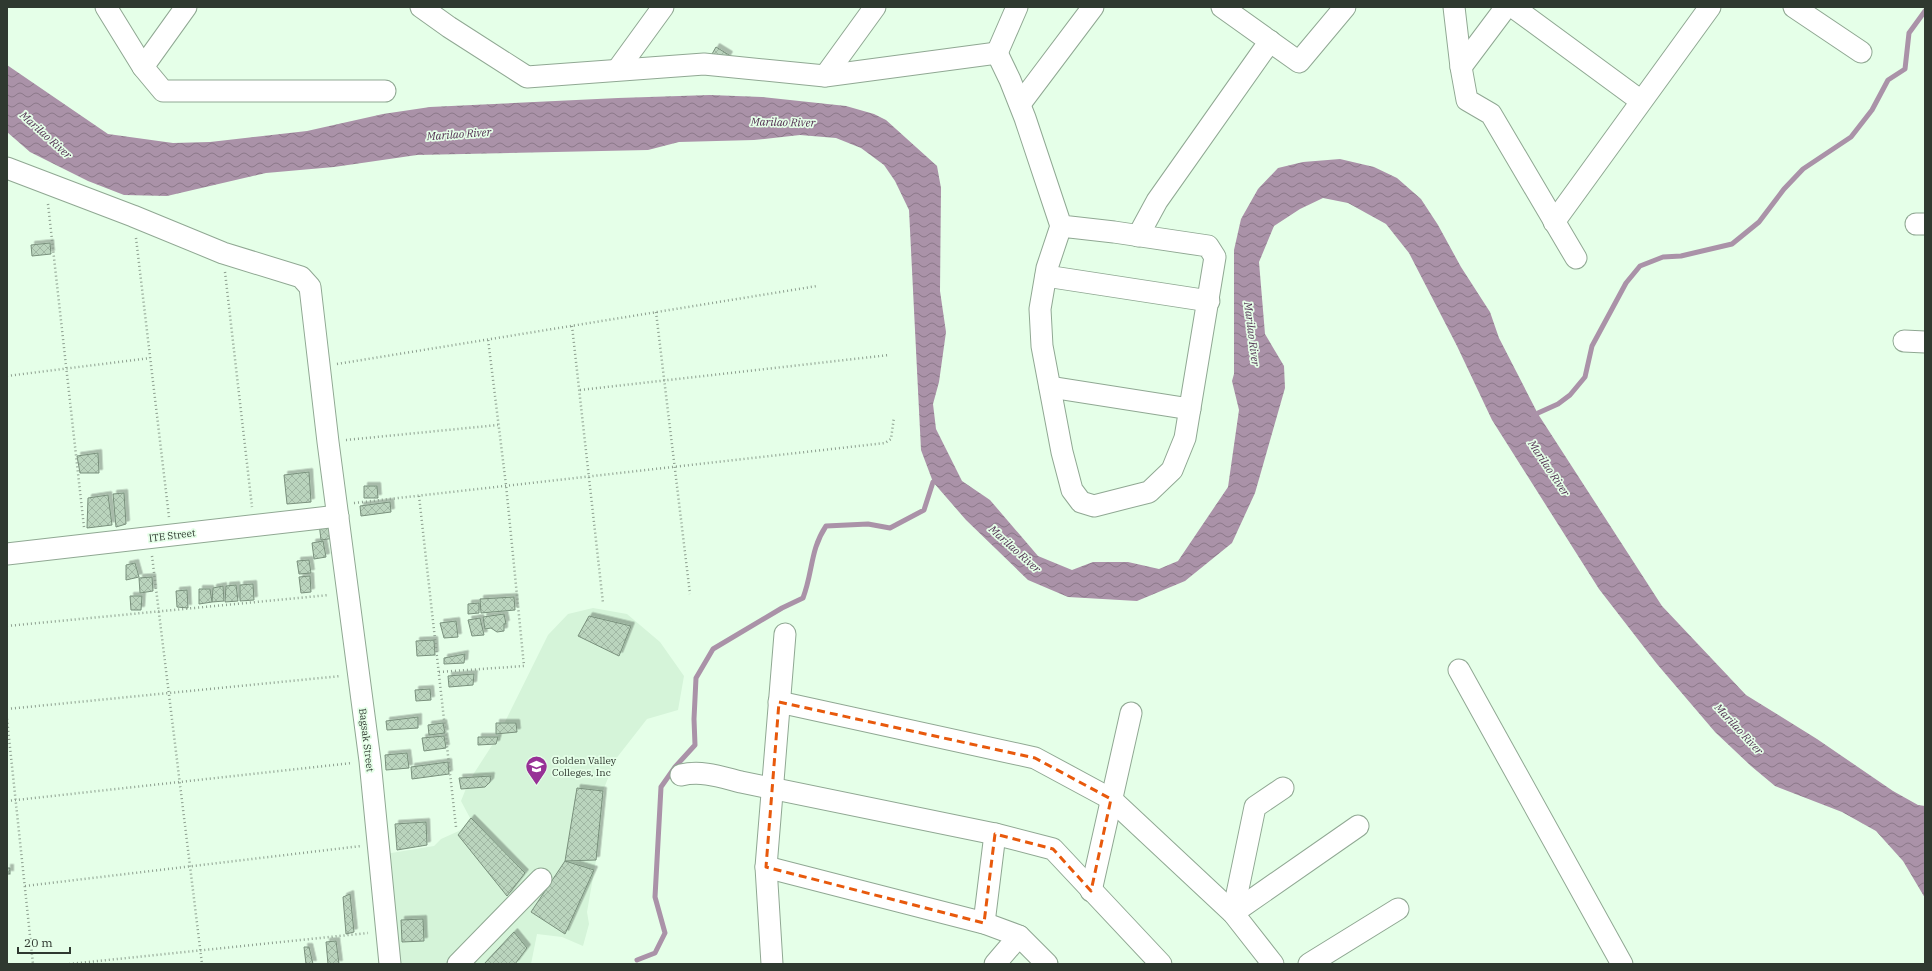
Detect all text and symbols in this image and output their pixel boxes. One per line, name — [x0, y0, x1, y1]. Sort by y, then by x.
water label: Marilao River — [17, 108, 76, 163]
water label: Marilao River — [750, 114, 817, 130]
water label: Marilao River — [425, 125, 493, 143]
water label: Marilao River — [1241, 300, 1263, 368]
water label: Marilao River — [1525, 436, 1574, 500]
water label: Marilao River — [986, 522, 1045, 577]
street label: ITE Street — [148, 526, 197, 545]
water label: Marilao River — [1711, 700, 1767, 758]
street label: Bagsak Street — [356, 707, 377, 773]
school or university icon: Golden Valley Colleges, Inc — [523, 753, 549, 786]
place label: Golden Valley Colleges, Inc — [552, 754, 617, 779]
scale bar — [18, 929, 70, 955]
text: 20 m — [24, 935, 53, 950]

